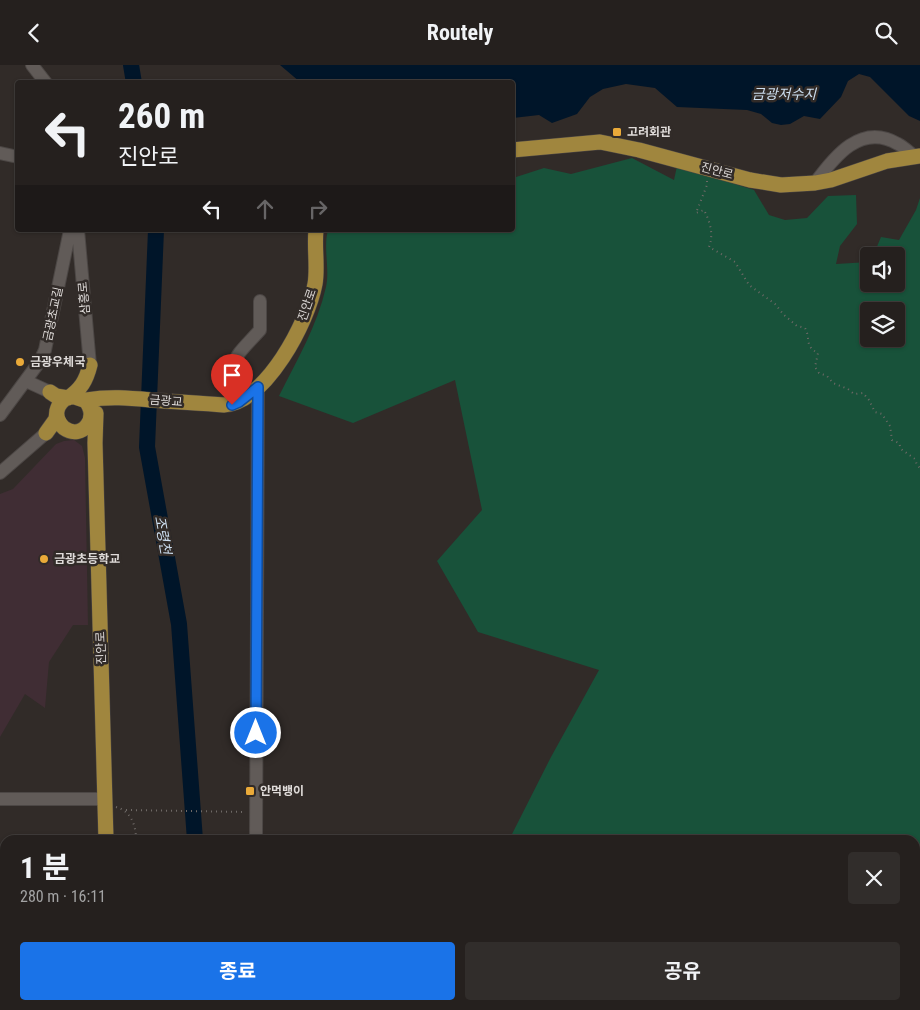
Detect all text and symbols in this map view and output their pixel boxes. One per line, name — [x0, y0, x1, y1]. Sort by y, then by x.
icon: back — [20, 19, 48, 47]
icon: search — [872, 19, 900, 47]
text: Routely — [427, 20, 493, 45]
water label: 금광저수지 — [752, 86, 817, 102]
text: 260 m — [118, 96, 205, 137]
icon: left — [35, 100, 100, 165]
place label: 고려회관 — [627, 125, 671, 139]
marker: 고려회관 — [611, 126, 623, 138]
text: 진안로 — [118, 144, 179, 169]
street label: 진안로 — [699, 160, 735, 182]
icon: left — [198, 195, 226, 223]
icon: ahead — [251, 195, 279, 223]
icon: right — [304, 195, 332, 223]
map controls — [860, 247, 905, 347]
button: sound — [860, 247, 905, 292]
street label: 삼흥로 — [76, 281, 92, 315]
street label: 금광초교길 — [40, 286, 66, 342]
street label: 진안로 — [295, 287, 319, 323]
button: layers — [860, 302, 905, 347]
pin — [211, 354, 253, 405]
place label: 금광우체국 — [30, 355, 85, 369]
marker: 금광우체국 — [14, 356, 26, 368]
icon: arrive — [218, 361, 246, 389]
street label: 금광교 — [149, 393, 183, 409]
water label: 조령천 — [152, 515, 174, 557]
place label: 금광초등학교 — [54, 552, 120, 566]
marker: 금광초등학교 — [38, 553, 50, 565]
street label: 진안로 — [93, 631, 109, 665]
position arrow — [229, 706, 281, 758]
place label: 안먹뱅이 — [260, 784, 304, 798]
marker: 안먹뱅이 — [244, 785, 256, 797]
text: 1 분 — [20, 850, 70, 885]
button: close — [848, 852, 900, 904]
text: 280 m · 16:11 — [20, 887, 106, 906]
button: 종료 — [20, 942, 455, 1000]
button: 공유 — [465, 942, 900, 1000]

